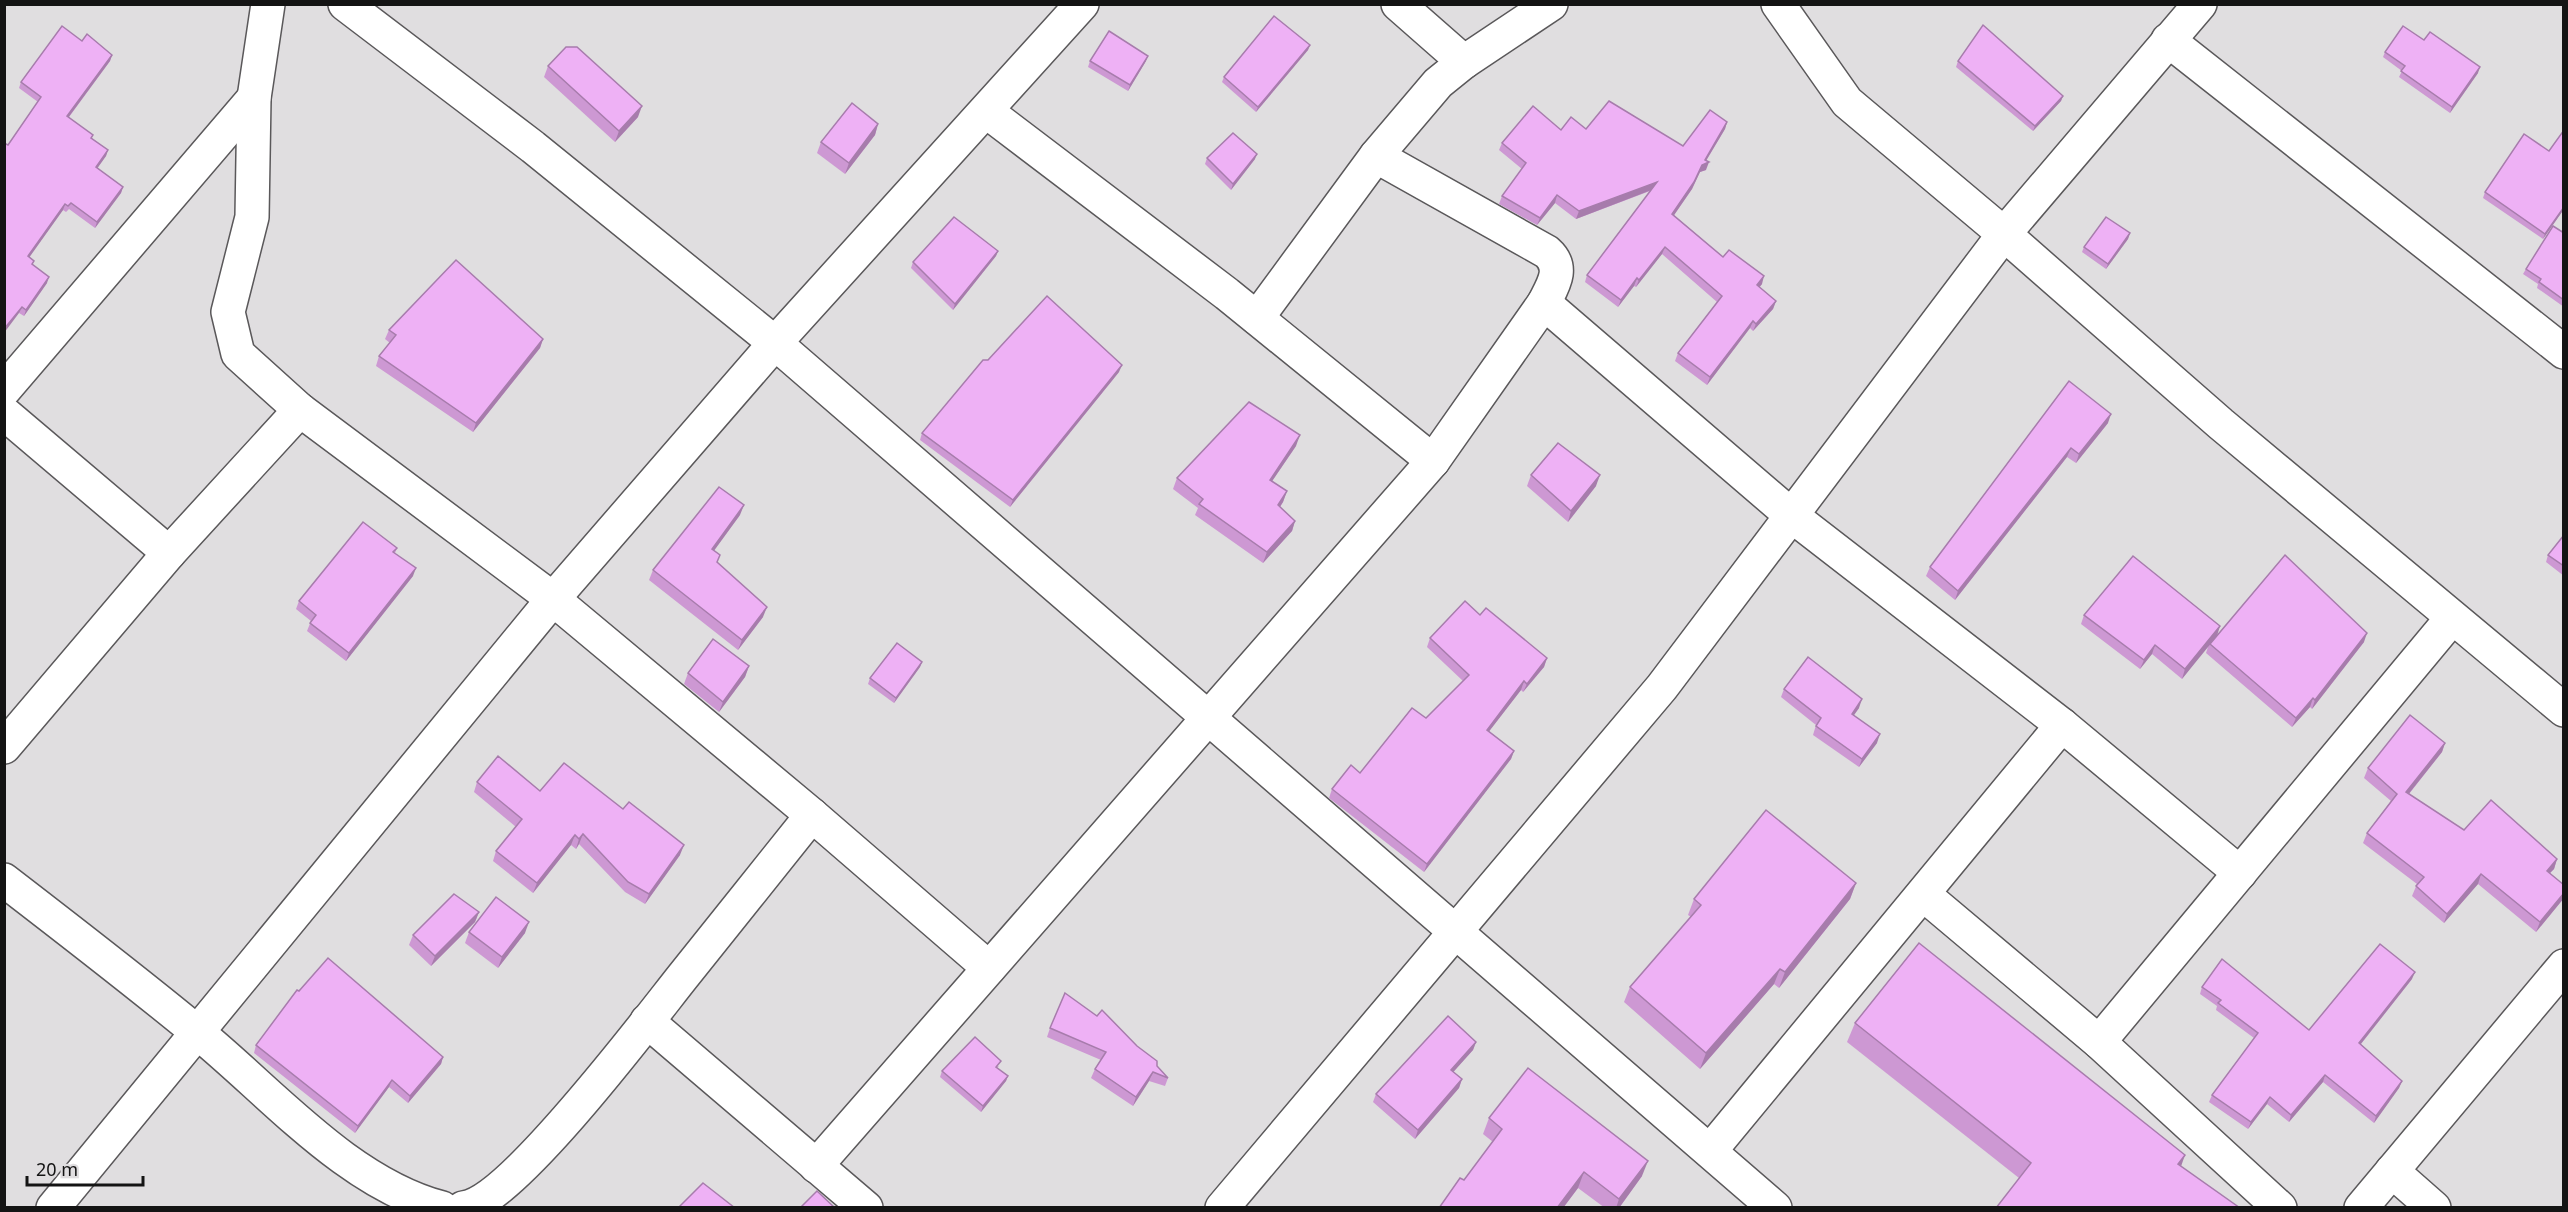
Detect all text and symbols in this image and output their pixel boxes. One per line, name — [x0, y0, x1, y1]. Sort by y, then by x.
scale bar — [27, 1149, 142, 1187]
text: 20 m — [36, 1157, 78, 1181]

